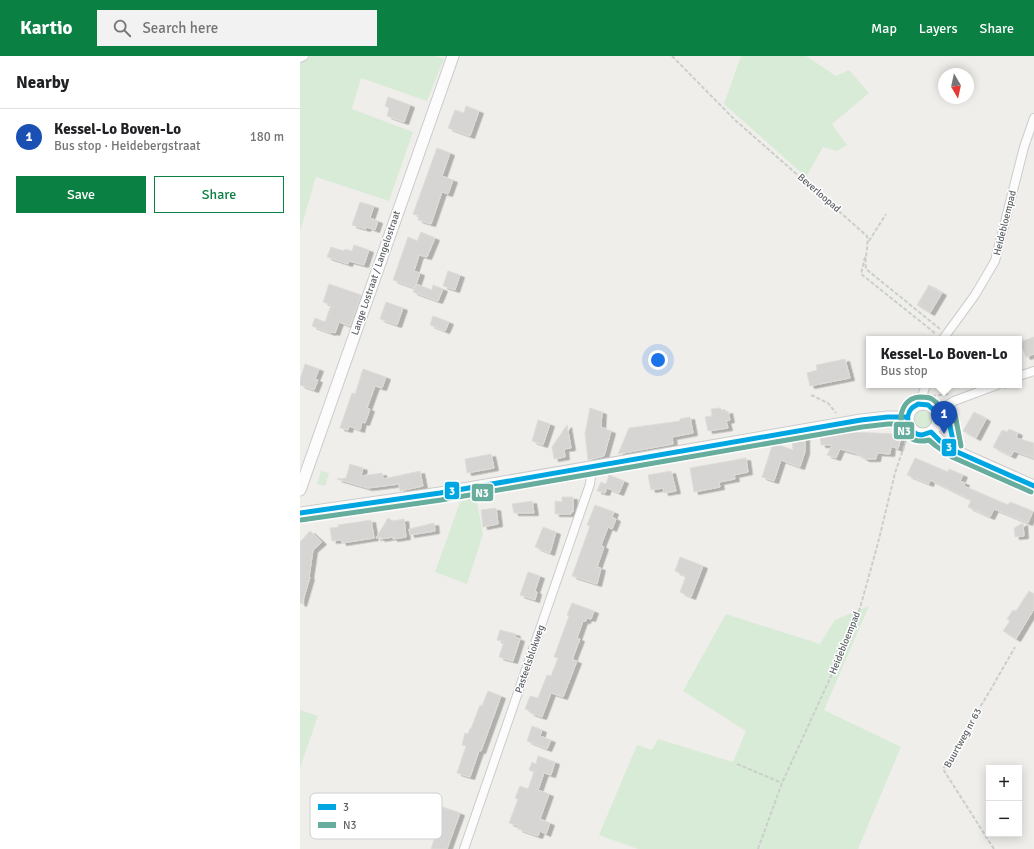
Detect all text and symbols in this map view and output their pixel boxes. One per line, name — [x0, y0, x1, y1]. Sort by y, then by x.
search box — [97, 10, 377, 46]
text: Kartio — [20, 16, 73, 40]
icon: search — [111, 17, 133, 39]
text: Search here — [143, 19, 218, 37]
text: Map — [871, 20, 897, 37]
text: Layers — [919, 20, 958, 37]
text: Share — [980, 20, 1014, 37]
north arrow — [938, 68, 974, 104]
text: Nearby — [16, 72, 69, 93]
text: Kessel-Lo Boven-Lo — [54, 120, 181, 138]
text: 1 — [25, 129, 33, 145]
text: 180 m — [250, 129, 284, 145]
text: Bus stop · Heidebergstraat — [54, 138, 201, 154]
street label: Beverloopad — [795, 171, 843, 215]
button: Save — [16, 176, 146, 213]
button: Share — [154, 176, 284, 213]
street label: Heidebloempad — [991, 189, 1019, 257]
street label: Lange Lostraat / Langelostraat — [349, 209, 403, 337]
popup — [866, 336, 1022, 388]
text: Kessel-Lo Boven-Lo — [880, 345, 1008, 363]
your location — [648, 350, 668, 370]
text: Bus stop — [880, 363, 928, 379]
pin: 1 — [931, 401, 957, 434]
line badge: N3 — [893, 421, 915, 440]
text: N3 — [897, 425, 911, 438]
line badge: 3 — [941, 438, 957, 457]
text: 3 — [946, 441, 952, 454]
line badge: 3 — [444, 481, 460, 500]
line badge: N3 — [471, 483, 494, 502]
text: 3 — [449, 485, 455, 498]
text: N3 — [475, 487, 489, 500]
street label: Heidebloempad — [827, 610, 863, 676]
street label: Pasteelsblokweg — [513, 623, 547, 695]
street label: Buurtweg nr 63 — [942, 706, 984, 770]
map controls — [986, 765, 1022, 837]
button: + — [986, 765, 1022, 801]
legend — [310, 793, 442, 839]
text: 3 — [343, 801, 349, 814]
button: − — [986, 801, 1022, 837]
text: N3 — [343, 819, 356, 832]

